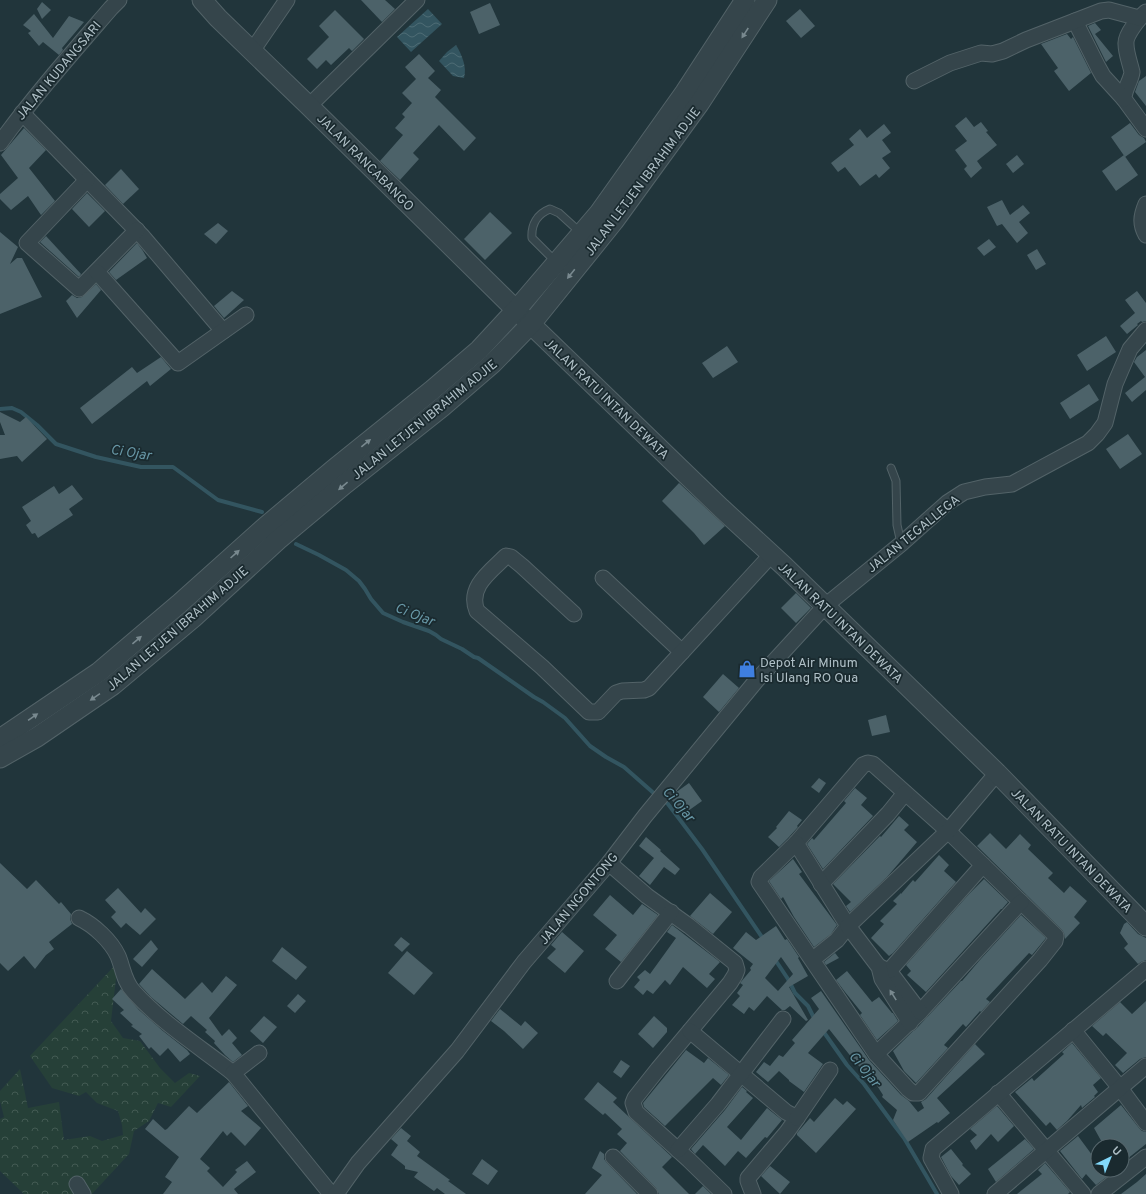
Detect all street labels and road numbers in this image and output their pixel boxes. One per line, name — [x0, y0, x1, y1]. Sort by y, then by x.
street label: JALAN KUDANGSARI — [14, 19, 105, 124]
street label: JALAN LETJEN IBRAHIM ADJIE — [582, 105, 705, 260]
street label: JALAN RANCABANGO — [313, 112, 416, 215]
street label: JALAN RATU INTAN DEWATA — [540, 336, 672, 463]
street label: JALAN LETJEN IBRAHIM ADJIE — [349, 357, 501, 484]
street label: JALAN TEGALLEGA — [865, 492, 964, 577]
street label: JALAN RATU INTAN DEWATA — [774, 560, 906, 687]
street label: JALAN LETJEN IBRAHIM ADJIE — [104, 564, 252, 695]
street label: JALAN RATU INTAN DEWATA — [1007, 786, 1135, 917]
street label: JALAN NGONTONG — [537, 850, 623, 948]

